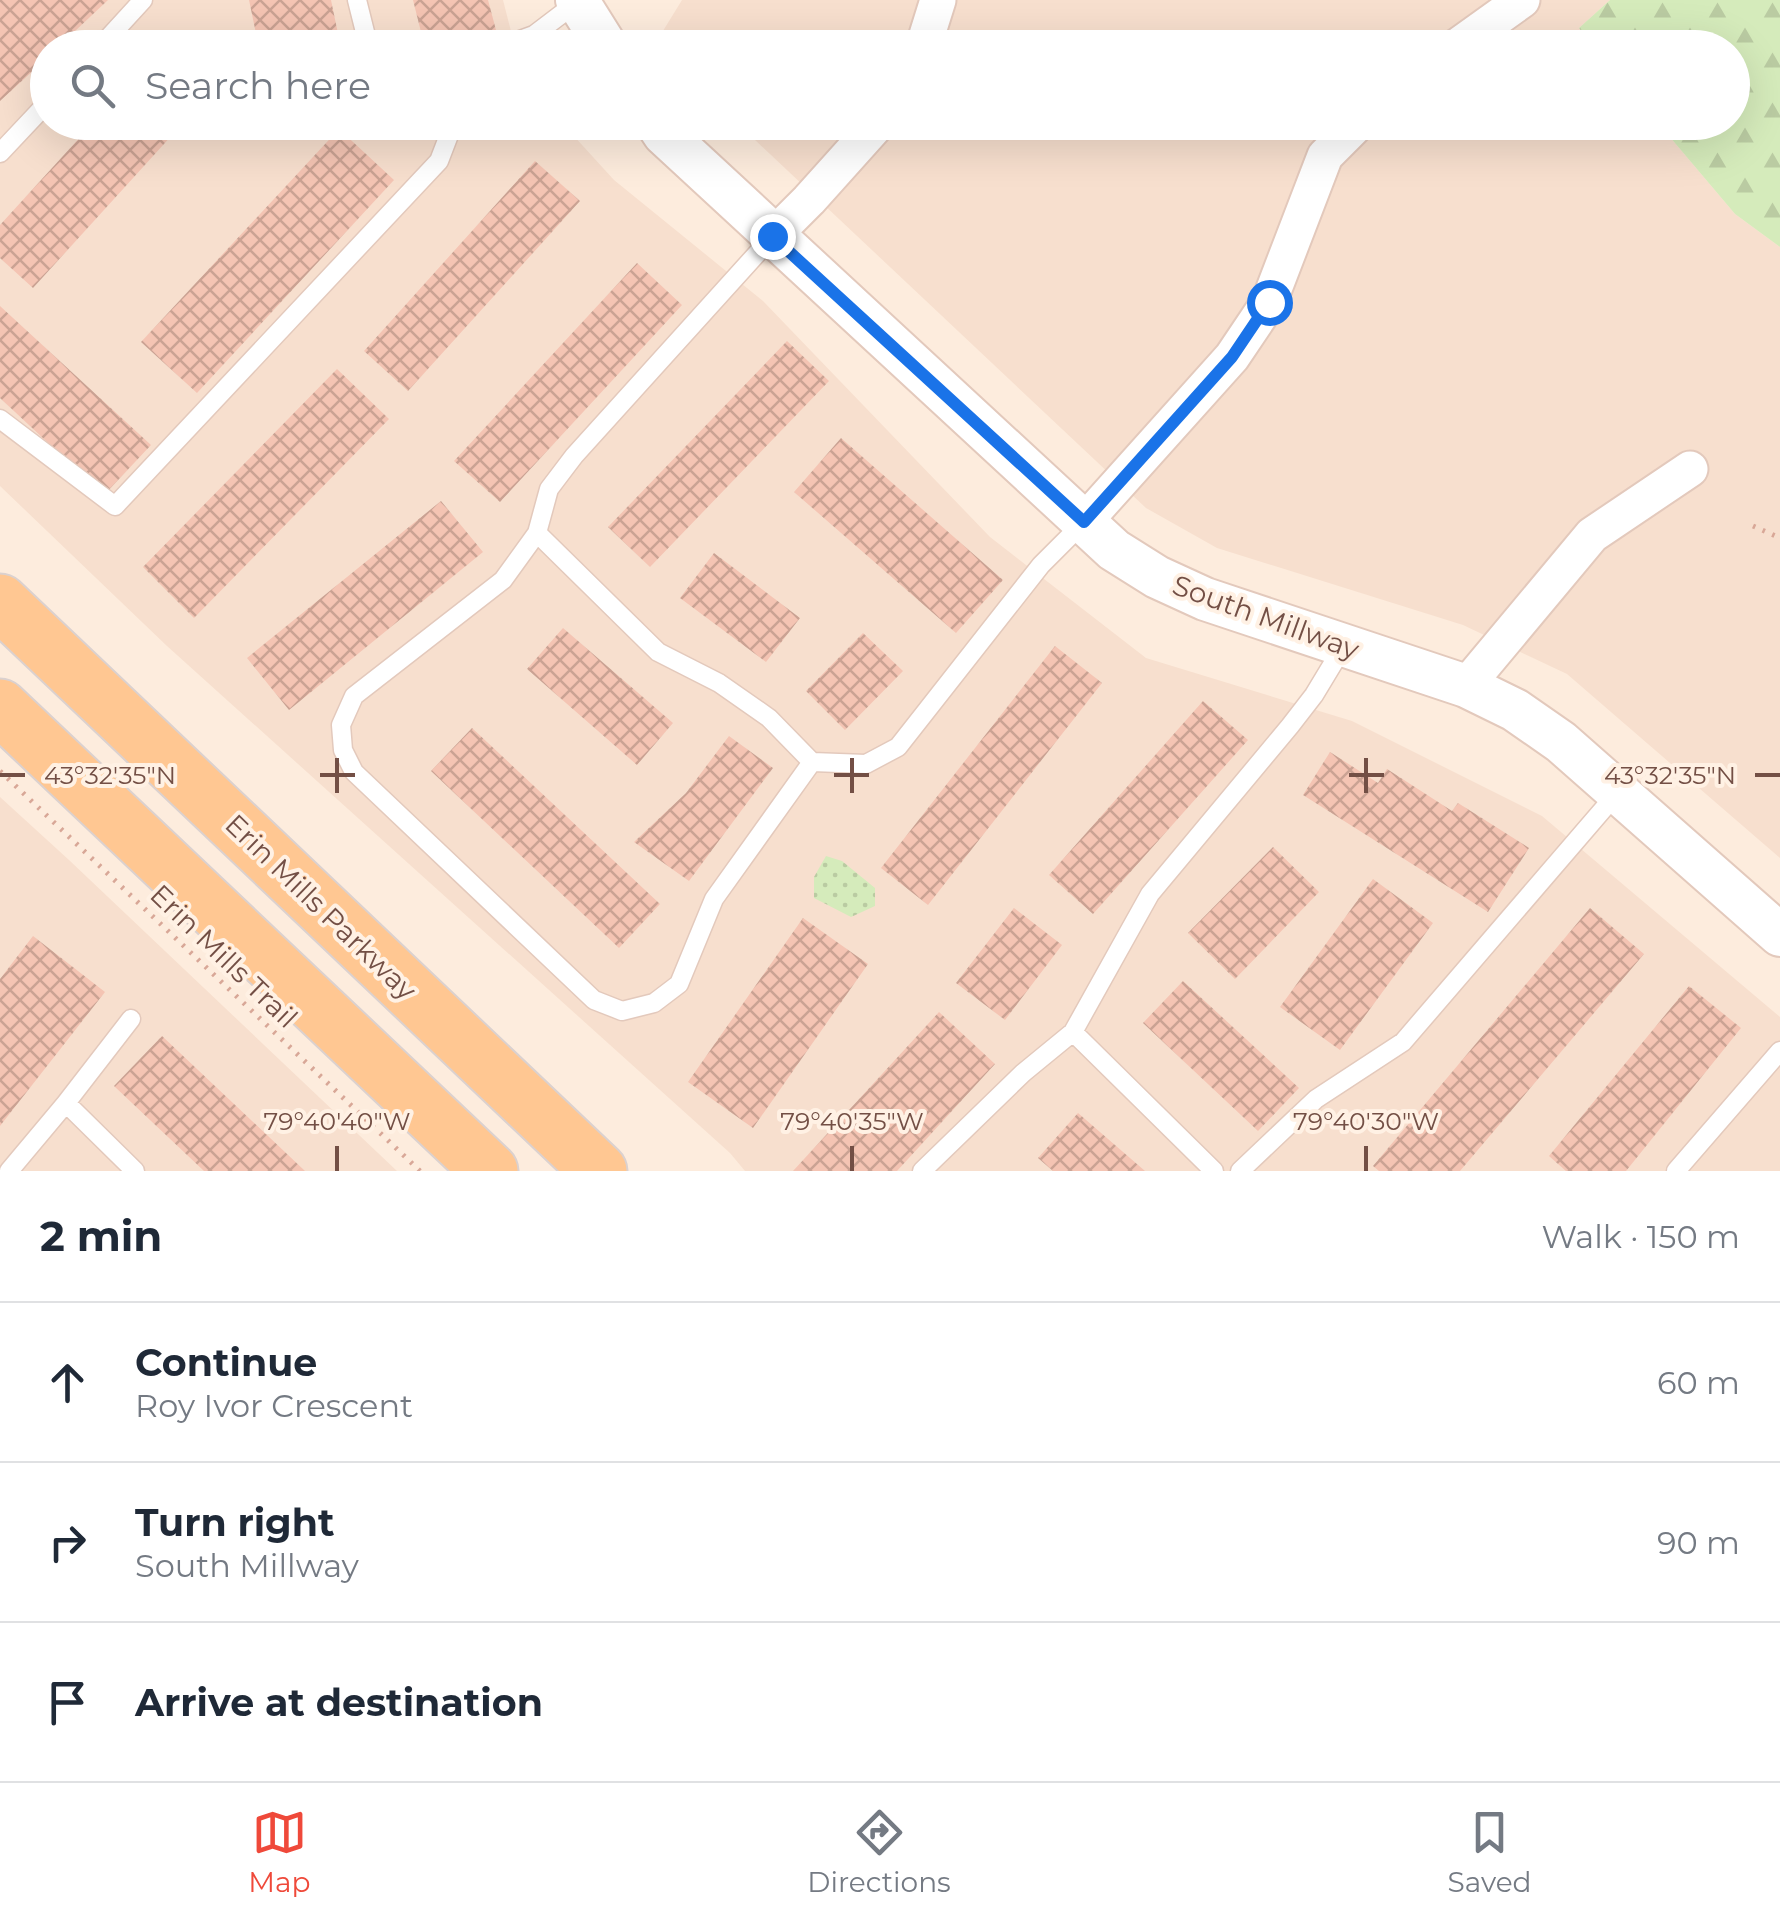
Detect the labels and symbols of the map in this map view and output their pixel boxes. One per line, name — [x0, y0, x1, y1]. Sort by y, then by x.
route end — [750, 214, 796, 260]
route start — [1247, 280, 1293, 326]
street label: South Millway — [1168, 568, 1365, 667]
text: 43°32'35"N — [44, 760, 176, 790]
text: 43°32'35"N — [1604, 760, 1736, 790]
street label: Erin Mills Parkway — [218, 807, 424, 1007]
street label: Erin Mills Trail — [143, 877, 305, 1035]
text: 79°40'40"W — [263, 1106, 411, 1136]
text: 79°40'35"W — [780, 1106, 924, 1136]
text: 79°40'30"W — [1293, 1106, 1439, 1136]

